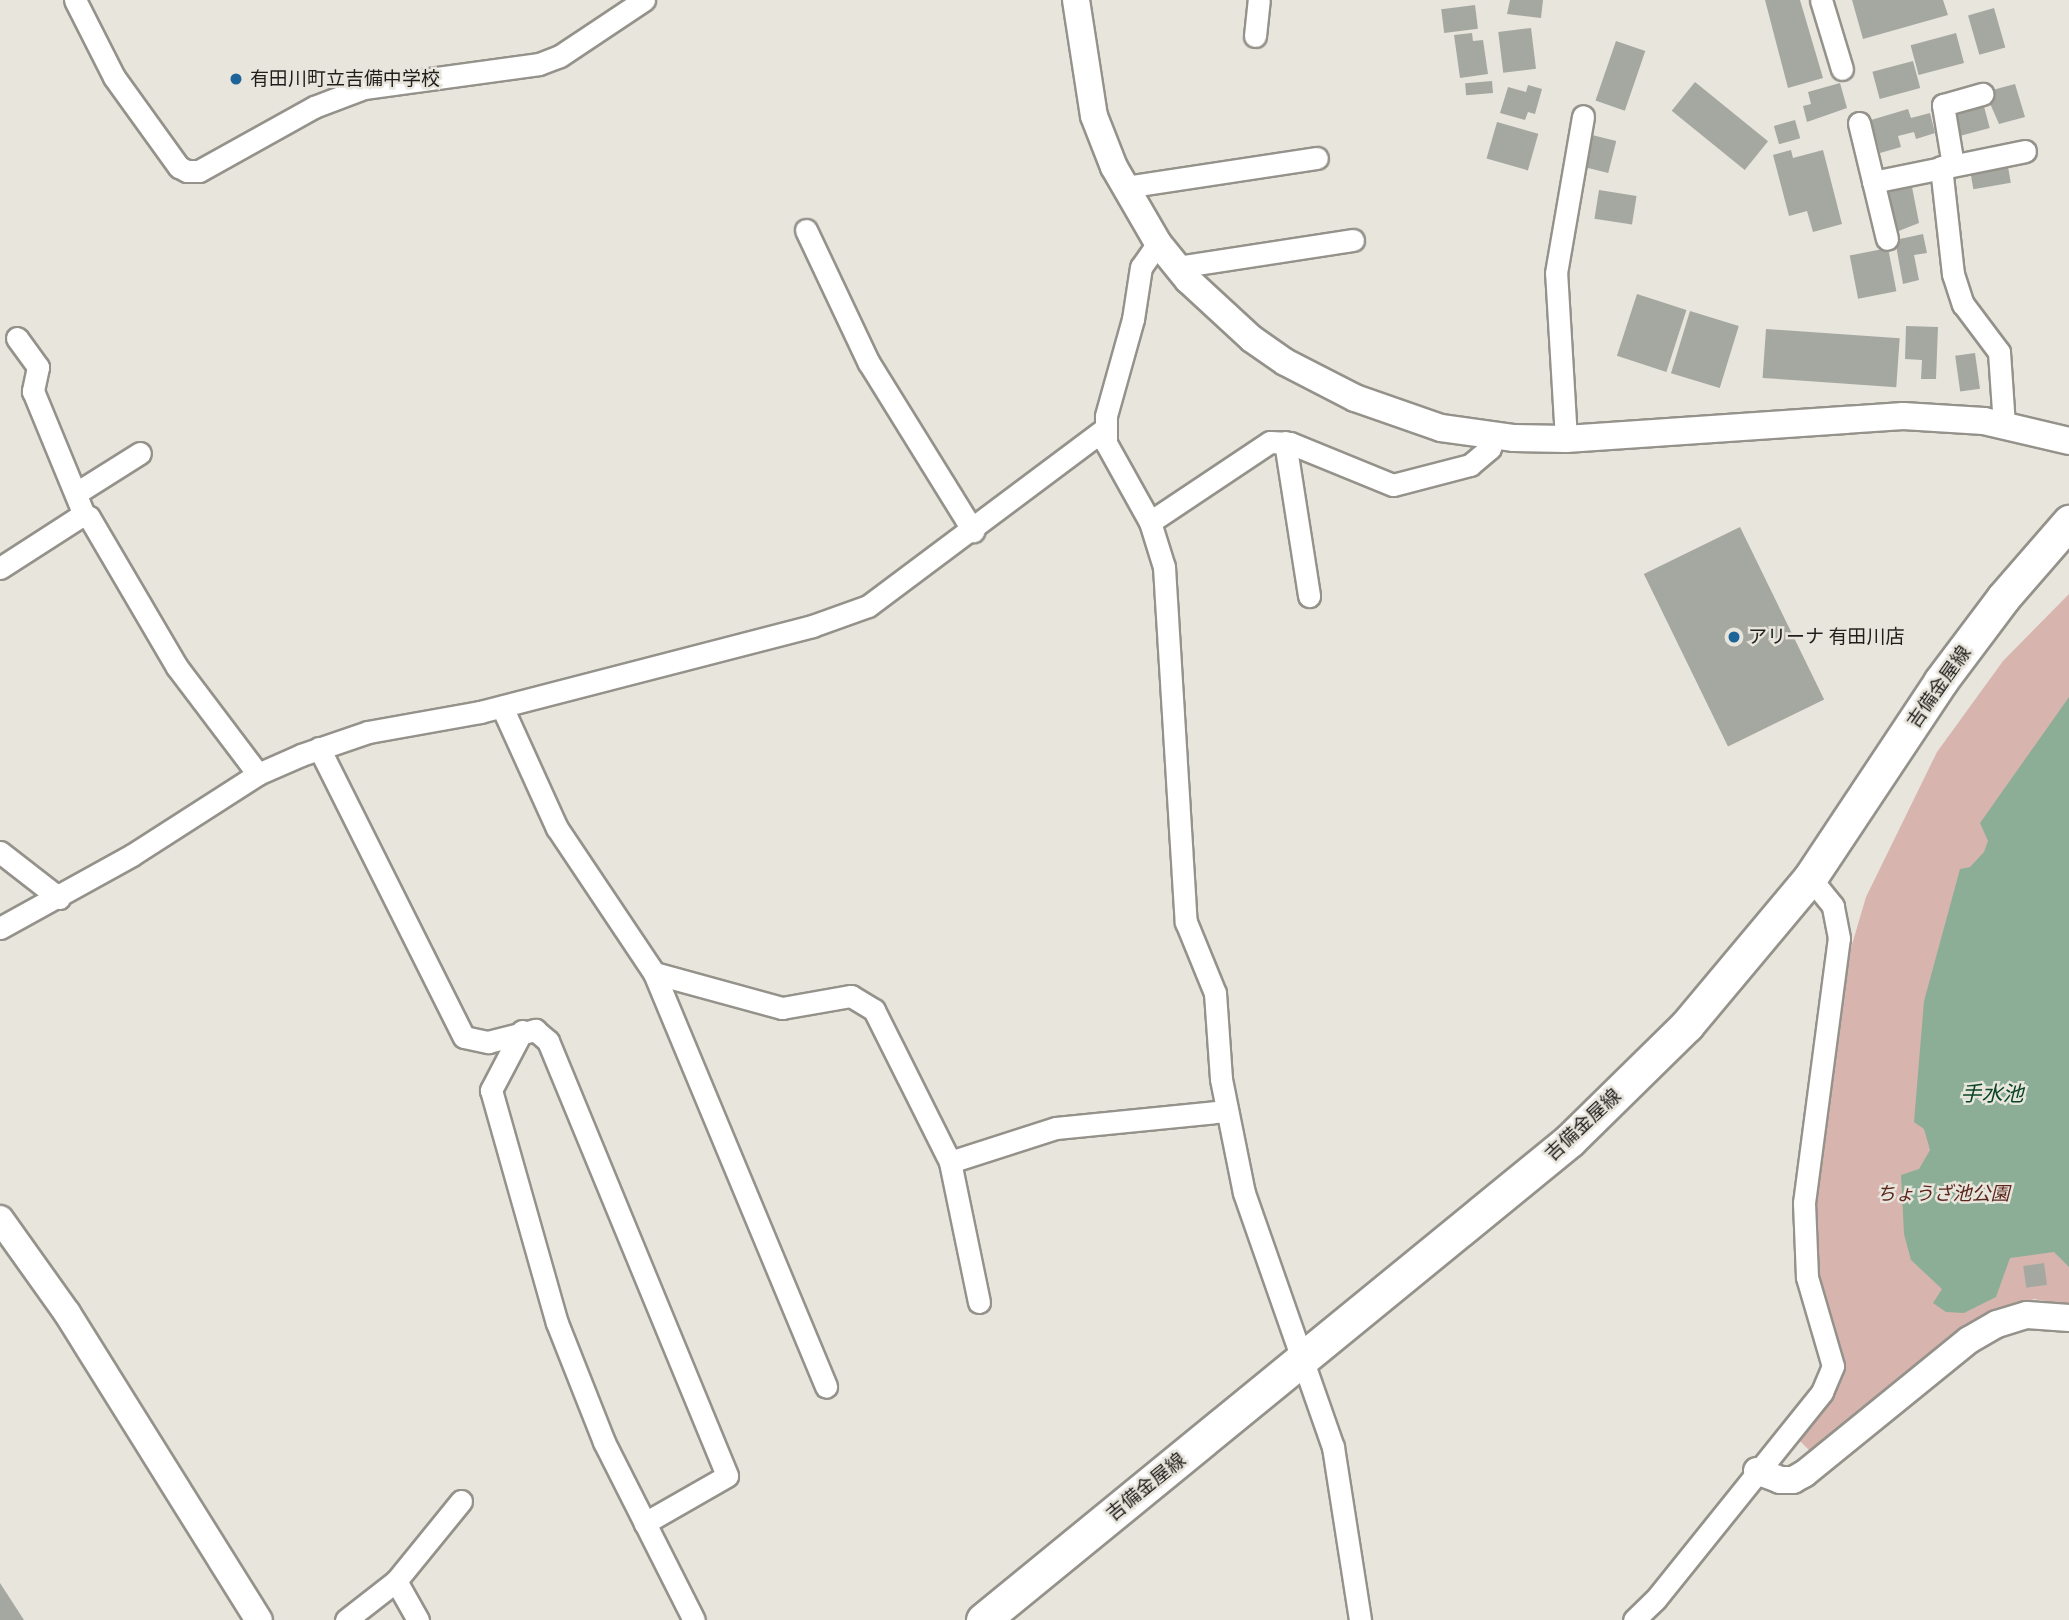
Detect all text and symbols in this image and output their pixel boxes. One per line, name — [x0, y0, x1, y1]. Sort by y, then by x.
place label: 有田川町立吉備中学校 — [250, 68, 440, 90]
marker: 有田川町立吉備中学校 — [228, 71, 244, 87]
place label: アリーナ 有田川店 — [1748, 626, 1905, 648]
marker: アリーナ 有田川店 — [1726, 629, 1742, 645]
street label: 吉備金屋線 — [1902, 642, 1976, 732]
water label: 手水池 — [1961, 1081, 2023, 1107]
street label: 吉備金屋線 — [1540, 1084, 1626, 1166]
park label: ちょうざ池公園 — [1877, 1183, 2009, 1205]
street label: 吉備金屋線 — [1102, 1448, 1190, 1526]

